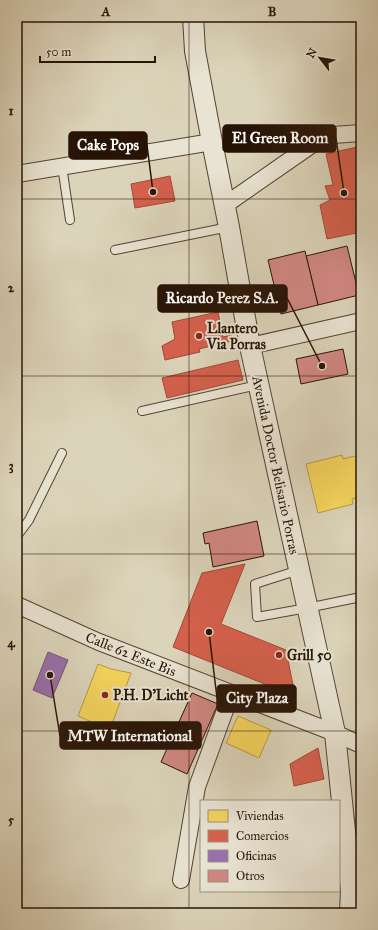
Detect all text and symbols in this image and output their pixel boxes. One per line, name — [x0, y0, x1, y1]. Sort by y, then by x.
text: A — [101, 4, 111, 20]
text: B — [268, 4, 277, 20]
scale bar — [40, 38, 155, 64]
north arrow — [300, 38, 340, 78]
text: 50 m — [46, 45, 71, 59]
text: N — [304, 45, 320, 60]
text: 1 — [8, 103, 14, 119]
callout: El Green Room — [223, 125, 336, 152]
text: El Green Room — [232, 129, 329, 147]
callout: Cake Pops — [69, 132, 147, 159]
text: Cake Pops — [77, 136, 139, 155]
text: 2 — [8, 280, 15, 296]
callout: Ricardo Perez S.A. — [158, 285, 287, 312]
text: Ricardo Perez S.A. — [166, 289, 278, 307]
place label: Llantero Via Porras — [206, 320, 266, 353]
marker: Llantero Via Porras — [194, 331, 204, 341]
street label: Avenida Doctor Belisario Porras — [248, 373, 303, 556]
text: 3 — [8, 458, 14, 474]
street label: Calle 62 Este Bis — [83, 629, 179, 680]
text: 4 — [7, 635, 15, 651]
place label: Grill 50 — [287, 647, 332, 664]
marker: Grill 50 — [274, 650, 284, 660]
callout: City Plaza — [217, 685, 296, 712]
place label: P.H. D'Licht — [113, 687, 189, 704]
text: City Plaza — [226, 689, 289, 708]
marker: P.H. D'Licht — [100, 690, 110, 700]
callout: MTW International — [60, 722, 201, 749]
text: MTW International — [68, 727, 193, 745]
legend — [200, 800, 340, 892]
text: Viviendas — [235, 809, 284, 823]
text: 5 — [8, 812, 15, 828]
text: Comercios — [236, 829, 289, 843]
text: Oficinas — [236, 849, 276, 863]
text: Otros — [236, 869, 264, 883]

